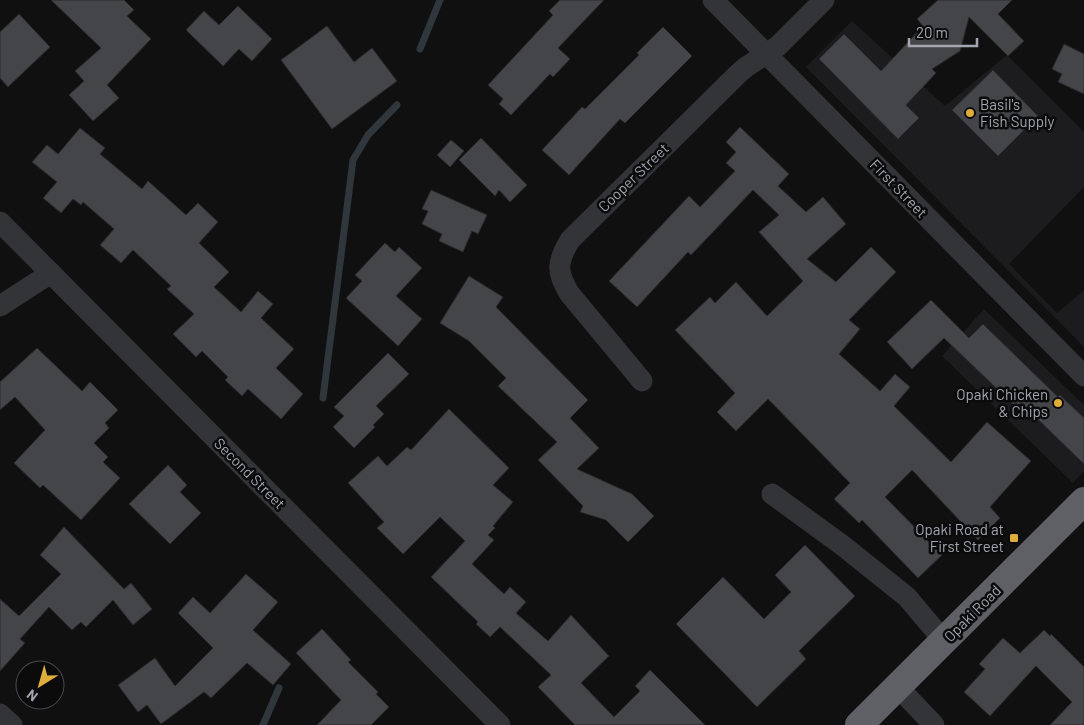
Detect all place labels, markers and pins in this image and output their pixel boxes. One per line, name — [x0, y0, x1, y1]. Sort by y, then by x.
place label: Basil's Fish Supply — [980, 95, 1054, 130]
marker: Basil's Fish Supply — [964, 107, 976, 119]
place label: Opaki Chicken & Chips — [956, 385, 1048, 420]
marker: Opaki Chicken & Chips — [1052, 397, 1064, 409]
place label: Opaki Road at First Street — [915, 520, 1004, 555]
marker: Opaki Road at First Street — [1008, 532, 1020, 544]

